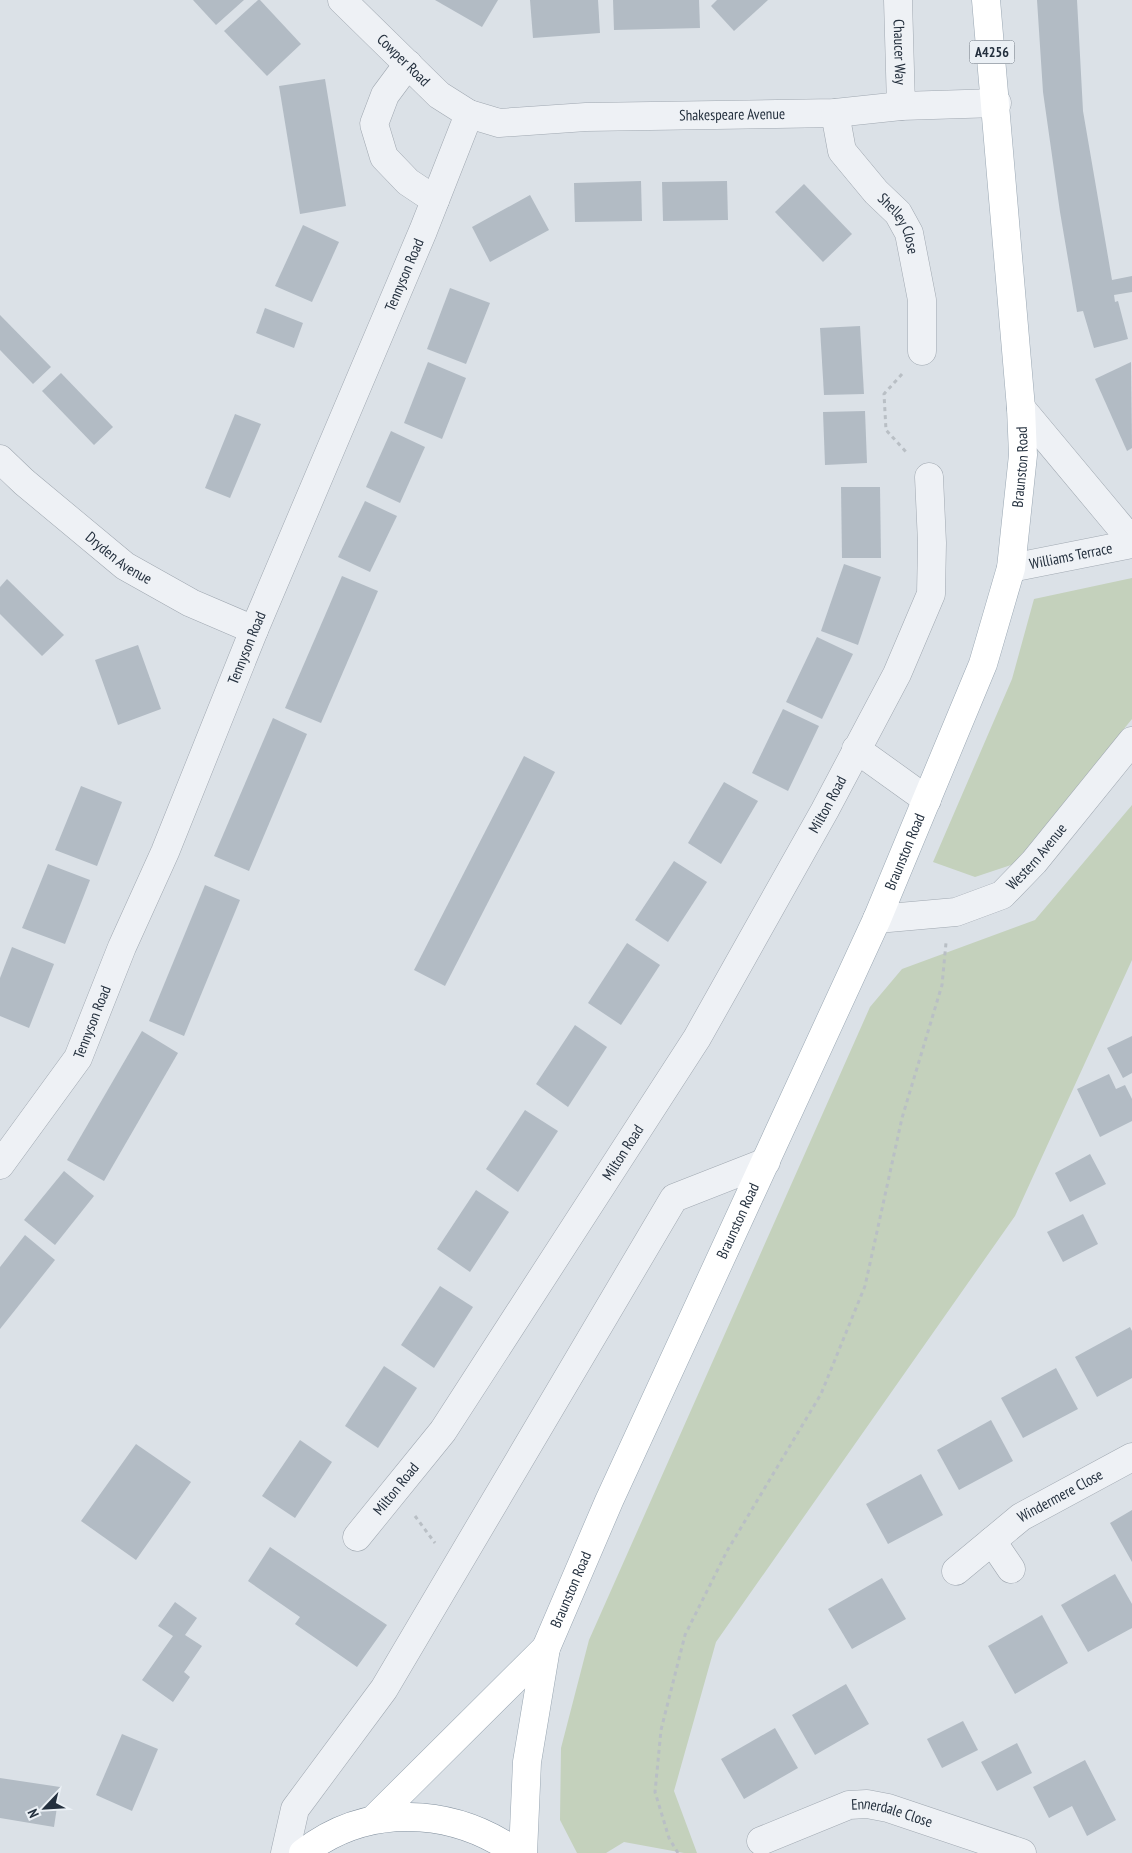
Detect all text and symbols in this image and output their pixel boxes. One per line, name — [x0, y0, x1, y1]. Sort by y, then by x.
street label: Chaucer Way — [890, 19, 910, 85]
street label: Cowper Road — [373, 29, 434, 90]
road number: A4256 — [970, 41, 1014, 64]
street label: Shakespeare Avenue — [679, 104, 785, 125]
street label: Shelley Close — [874, 189, 923, 256]
street label: Tennyson Road — [380, 235, 428, 314]
street label: Braunston Road — [1007, 426, 1032, 508]
street label: Dryden Avenue — [82, 527, 155, 588]
street label: Williams Terrace — [1028, 538, 1114, 573]
street label: Tennyson Road — [223, 608, 270, 687]
street label: Milton Road — [804, 772, 850, 836]
street label: Braunston Road — [880, 811, 929, 893]
street label: Western Avenue — [1002, 819, 1071, 894]
street label: Tennyson Road — [69, 983, 115, 1061]
street label: Milton Road — [598, 1121, 647, 1184]
street label: Braunston Road — [712, 1180, 763, 1262]
street label: Milton Road — [369, 1458, 423, 1519]
street label: Windermere Close — [1014, 1465, 1106, 1526]
street label: Braunston Road — [546, 1548, 595, 1631]
north arrow — [20, 1783, 70, 1833]
street label: Ennerdale Close — [851, 1794, 935, 1831]
text: N — [23, 1806, 43, 1821]

